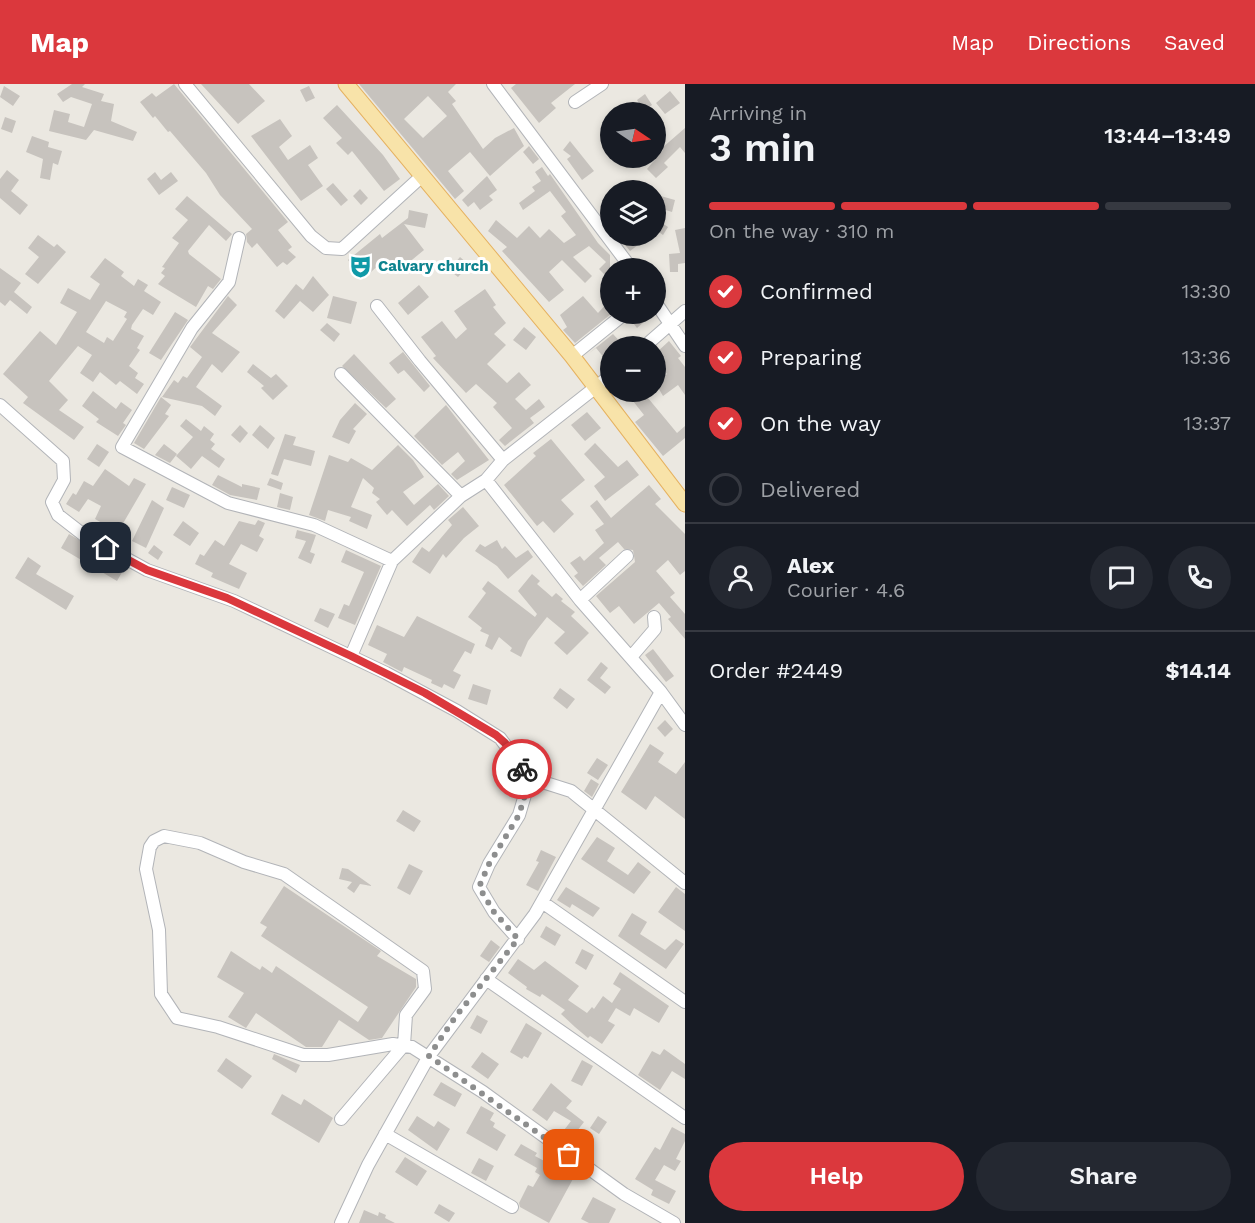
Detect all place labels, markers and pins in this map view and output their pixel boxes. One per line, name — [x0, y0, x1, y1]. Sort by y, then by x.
theatre icon: Calvary church — [347, 253, 373, 279]
place label: Calvary church — [378, 257, 489, 275]
pin — [80, 522, 131, 573]
pin — [543, 1129, 594, 1180]

